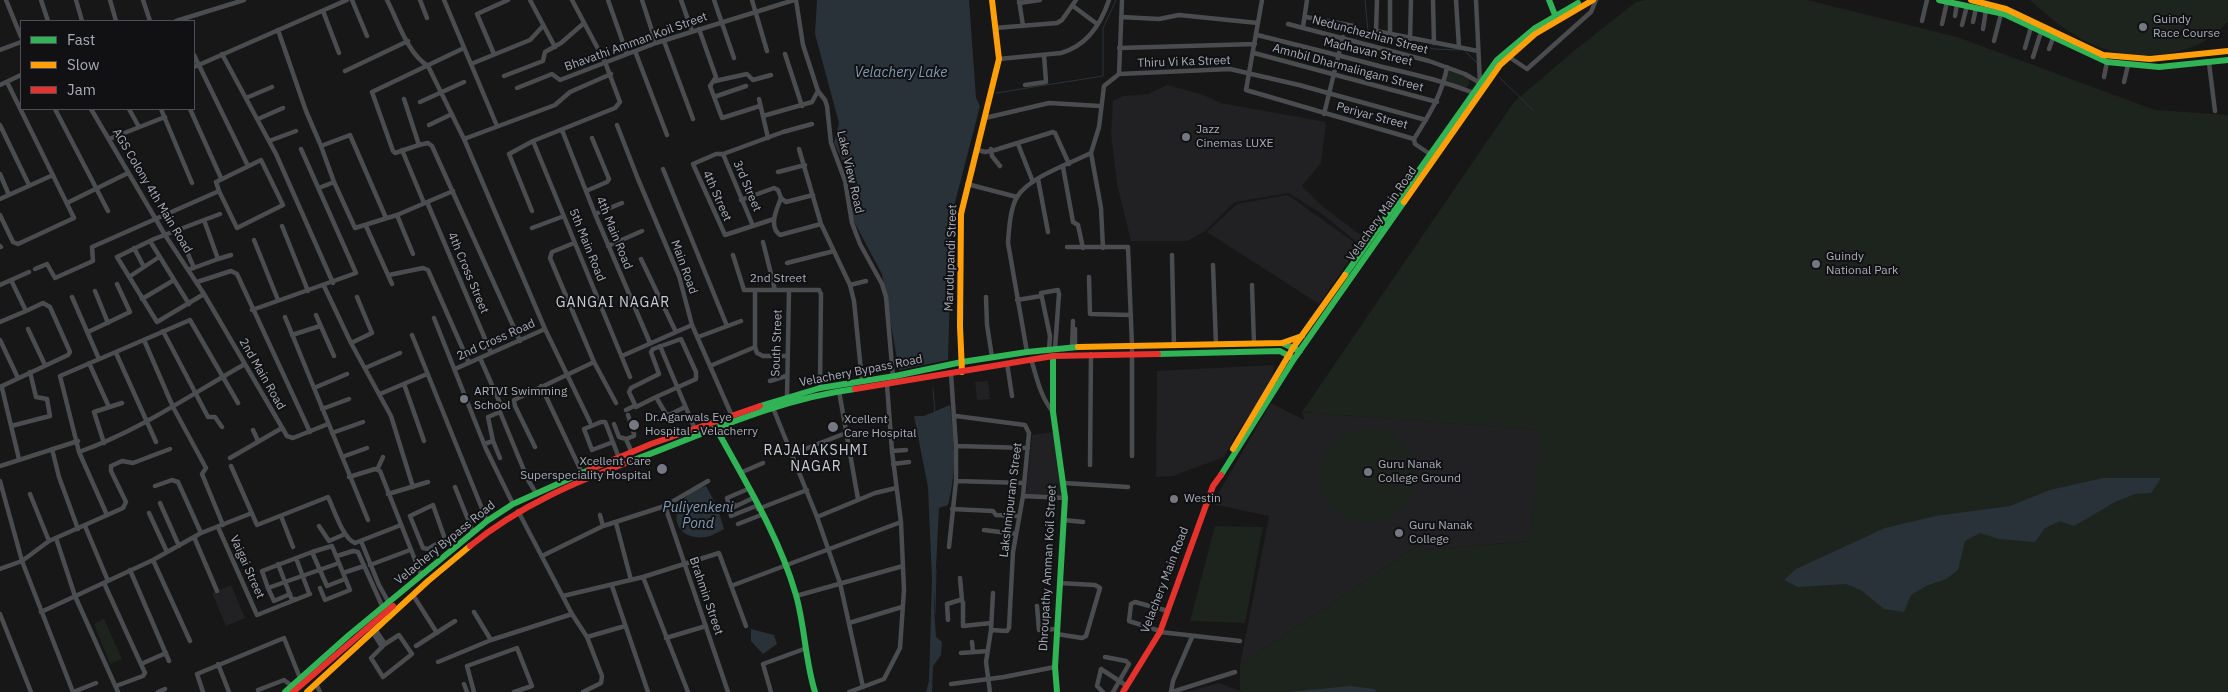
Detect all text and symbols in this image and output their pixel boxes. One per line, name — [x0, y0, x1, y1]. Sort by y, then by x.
street label: Bhavathi Amman Koil Street — [563, 9, 709, 75]
street label: Nedunchezhian Street — [1310, 13, 1430, 57]
place label: Guindy Race Course — [2153, 13, 2220, 41]
legend — [20, 20, 195, 110]
marker: Guindy Race Course — [2137, 21, 2149, 33]
text: Fast — [67, 30, 95, 49]
street label: Madhavan Street — [1322, 35, 1414, 69]
street label: Amnbil Dharmalingam Street — [1271, 41, 1425, 95]
street label: Thiru Vi Ka Street — [1137, 53, 1231, 71]
text: Slow — [67, 55, 100, 74]
water label: Velachery Lake — [855, 65, 947, 81]
text: Jam — [67, 80, 96, 99]
street label: Periyar Street — [1335, 100, 1409, 132]
place label: Jazz Cinemas LUXE — [1196, 123, 1274, 151]
street label: AGS Colony 4th Main Road — [109, 126, 195, 256]
street label: Lake View Road — [833, 129, 867, 215]
marker: Jazz Cinemas LUXE — [1180, 131, 1192, 143]
street label: 3rd Street — [730, 158, 764, 214]
street label: Velachery Main Road — [1344, 164, 1420, 264]
street label: 4th Street — [699, 168, 735, 224]
street label: 4th Main Road — [593, 194, 635, 272]
street label: Marudupandi Street — [942, 204, 960, 312]
street label: 5th Main Road — [566, 206, 608, 284]
street label: 4th Cross Street — [444, 230, 492, 316]
street label: Main Road — [668, 238, 700, 296]
place label: Guindy National Park — [1826, 250, 1898, 278]
marker: Guindy National Park — [1810, 258, 1822, 270]
street label: 2nd Street — [750, 272, 806, 286]
district label: GANGAI NAGAR — [554, 295, 672, 311]
street label: South Street — [769, 309, 785, 377]
street label: 2nd Cross Road — [455, 316, 537, 364]
street label: 2nd Main Road — [236, 336, 288, 412]
street label: Velachery Bypass Road — [798, 352, 924, 390]
place label: ARTVI Swimming School — [474, 385, 567, 413]
marker: ARTVI Swimming School — [458, 393, 470, 405]
place label: Dr.Agarwals Eye Hospital - Velacherry — [645, 411, 758, 439]
place label: Xcellent Care Hospital — [844, 413, 917, 441]
marker: Dr.Agarwals Eye Hospital - Velacherry — [627, 418, 641, 432]
marker: Xcellent Care Hospital — [826, 420, 840, 434]
street label: Lakshmipuram Street — [997, 442, 1025, 558]
district label: RAJALAKSHMI NAGAR — [762, 443, 870, 476]
place label: Xcellent Care Superspeciality Hospital — [520, 455, 651, 483]
place label: Guru Nanak College Ground — [1378, 458, 1461, 486]
marker: Xcellent Care Superspeciality Hospital — [655, 462, 669, 476]
marker: Guru Nanak College Ground — [1362, 466, 1374, 478]
street label: Dhroupathy Amman Koil Street — [1036, 484, 1060, 652]
place label: Westin — [1184, 492, 1221, 506]
marker: Westin — [1168, 493, 1180, 505]
street label: Velachery Bypass Road — [392, 498, 498, 588]
water label: Puliyenkeni Pond — [663, 500, 733, 532]
place label: Guru Nanak College — [1409, 519, 1473, 547]
street label: Velachery Main Road — [1138, 525, 1192, 635]
marker: Guru Nanak College — [1393, 527, 1405, 539]
street label: Vaigai Street — [227, 533, 267, 601]
street label: Brahmin Street — [686, 555, 726, 637]

